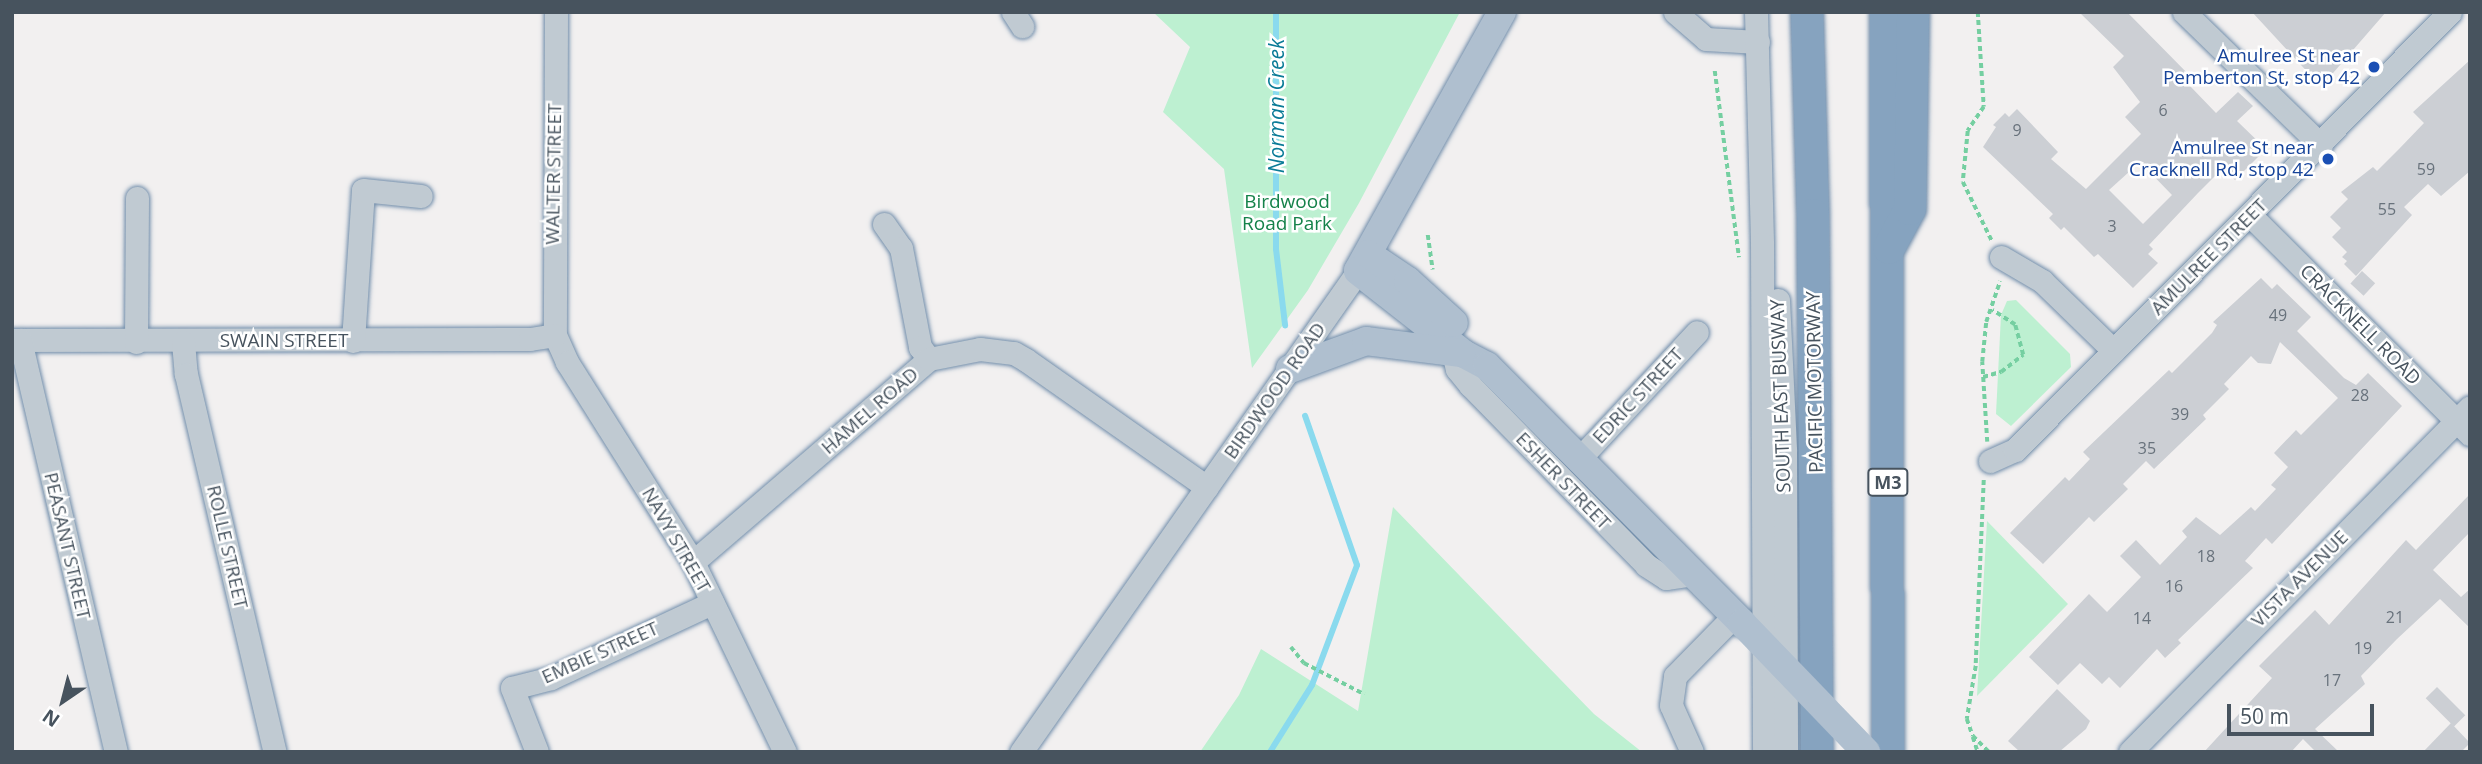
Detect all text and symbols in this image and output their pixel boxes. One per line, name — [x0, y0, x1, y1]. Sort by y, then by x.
water label: Norman Creek — [1263, 39, 1289, 173]
place label: Amulree St near Pemberton St, stop 42 — [2163, 45, 2360, 89]
marker: Amulree St near Pemberton St, stop 42 — [2366, 59, 2382, 75]
house number: 6 — [2158, 100, 2168, 120]
street label: WALTER STREET — [541, 103, 567, 245]
house number: 9 — [2012, 120, 2022, 140]
place label: Amulree St near Cracknell Rd, stop 42 — [2129, 137, 2314, 181]
marker: Amulree St near Cracknell Rd, stop 42 — [2320, 151, 2336, 167]
house number: 59 — [2417, 159, 2435, 179]
park label: Birdwood Road Park — [1242, 191, 1332, 235]
street label: AMULREE STREET — [2146, 194, 2272, 320]
house number: 55 — [2378, 199, 2396, 219]
house number: 3 — [2107, 216, 2117, 236]
street label: CRACKNELL ROAD — [2295, 260, 2425, 390]
street label: PACIFIC MOTORWAY — [1802, 291, 1828, 473]
street label: SOUTH EAST BUSWAY — [1766, 299, 1796, 493]
house number: 49 — [2269, 305, 2287, 325]
street label: BIRDWOOD ROAD — [1219, 318, 1331, 464]
street label: SWAIN STREET — [220, 330, 348, 352]
street label: EDRIC STREET — [1588, 343, 1688, 449]
street label: HAMEL ROAD — [817, 363, 923, 459]
house number: 28 — [2351, 385, 2369, 405]
house number: 39 — [2171, 404, 2189, 424]
street label: ESHER STREET — [1511, 428, 1615, 534]
house number: 35 — [2138, 438, 2156, 458]
road number: M3 — [1867, 468, 1909, 496]
street label: PEASANT STREET — [39, 470, 95, 622]
street label: ROLLE STREET — [202, 483, 252, 611]
street label: NAVY STREET — [637, 483, 715, 597]
street label: VISTA AVENUE — [2247, 526, 2353, 632]
house number: 18 — [2197, 546, 2215, 566]
house number: 16 — [2165, 576, 2183, 596]
house number: 21 — [2386, 607, 2404, 627]
house number: 14 — [2133, 608, 2151, 628]
street label: EMBIE STREET — [538, 617, 662, 689]
house number: 19 — [2354, 638, 2372, 658]
north arrow — [28, 666, 98, 736]
house number: 17 — [2323, 670, 2341, 690]
scale bar — [2230, 690, 2377, 734]
text: 50 m — [2240, 702, 2289, 730]
text: N — [37, 703, 65, 733]

